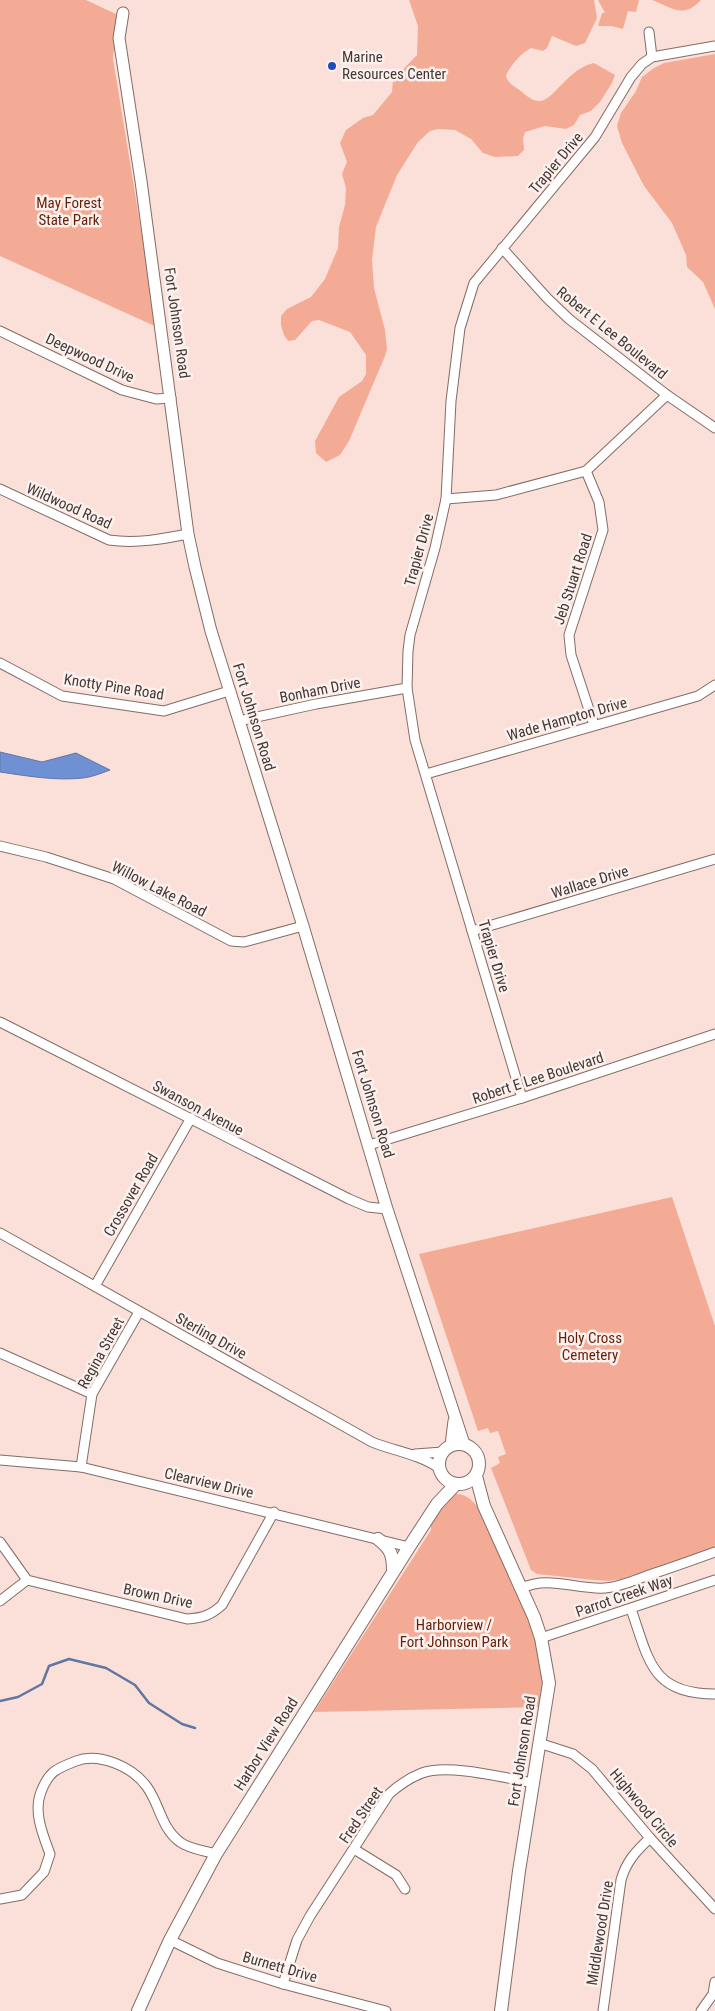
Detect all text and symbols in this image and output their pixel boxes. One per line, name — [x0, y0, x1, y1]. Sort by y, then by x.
place label: Marine Resources Center — [342, 48, 447, 83]
marker: Marine Resources Center — [326, 60, 338, 72]
street label: Trapier Drive — [525, 129, 587, 197]
park label: May Forest State Park — [36, 194, 102, 229]
street label: Fort Johnson Road — [160, 266, 194, 380]
street label: Robert E Lee Boulevard — [553, 283, 671, 383]
street label: Deepwood Drive — [43, 330, 137, 386]
street label: Wildwood Road — [24, 479, 114, 533]
street label: Trapier Drive — [401, 512, 437, 588]
street label: Jeb Stuart Road — [550, 531, 596, 627]
street label: Fort Johnson Road — [229, 661, 279, 773]
street label: Knotty Pine Road — [63, 670, 165, 704]
street label: Bonham Drive — [278, 673, 362, 707]
street label: Wade Hampton Drive — [505, 693, 629, 745]
street label: Willow Lake Road — [109, 857, 209, 921]
street label: Wallace Drive — [549, 862, 631, 902]
street label: Trapier Drive — [474, 918, 514, 994]
street label: Fort Johnson Road — [348, 1048, 398, 1160]
street label: Robert E Lee Boulevard — [470, 1048, 606, 1108]
street label: Swanson Avenue — [150, 1077, 246, 1139]
street label: Crossover Road — [100, 1150, 162, 1240]
street label: Sterling Drive — [172, 1309, 250, 1363]
street label: Regina Street — [74, 1314, 128, 1392]
park label: Holy Cross Cemetery — [558, 1329, 622, 1364]
street label: Clearview Drive — [163, 1464, 255, 1502]
street label: Parrot Creek Way — [573, 1571, 675, 1621]
street label: Brown Drive — [122, 1580, 194, 1612]
park label: Harborview / Fort Johnson Park — [400, 1616, 508, 1651]
street label: Harbor View Road — [230, 1694, 302, 1794]
street label: Fort Johnson Road — [504, 1694, 540, 1808]
street label: Highwood Circle — [606, 1765, 682, 1851]
street label: Fred Street — [335, 1783, 387, 1847]
street label: Middlewood Drive — [583, 1879, 617, 1987]
street label: Burnett Drive — [241, 1948, 319, 1986]

